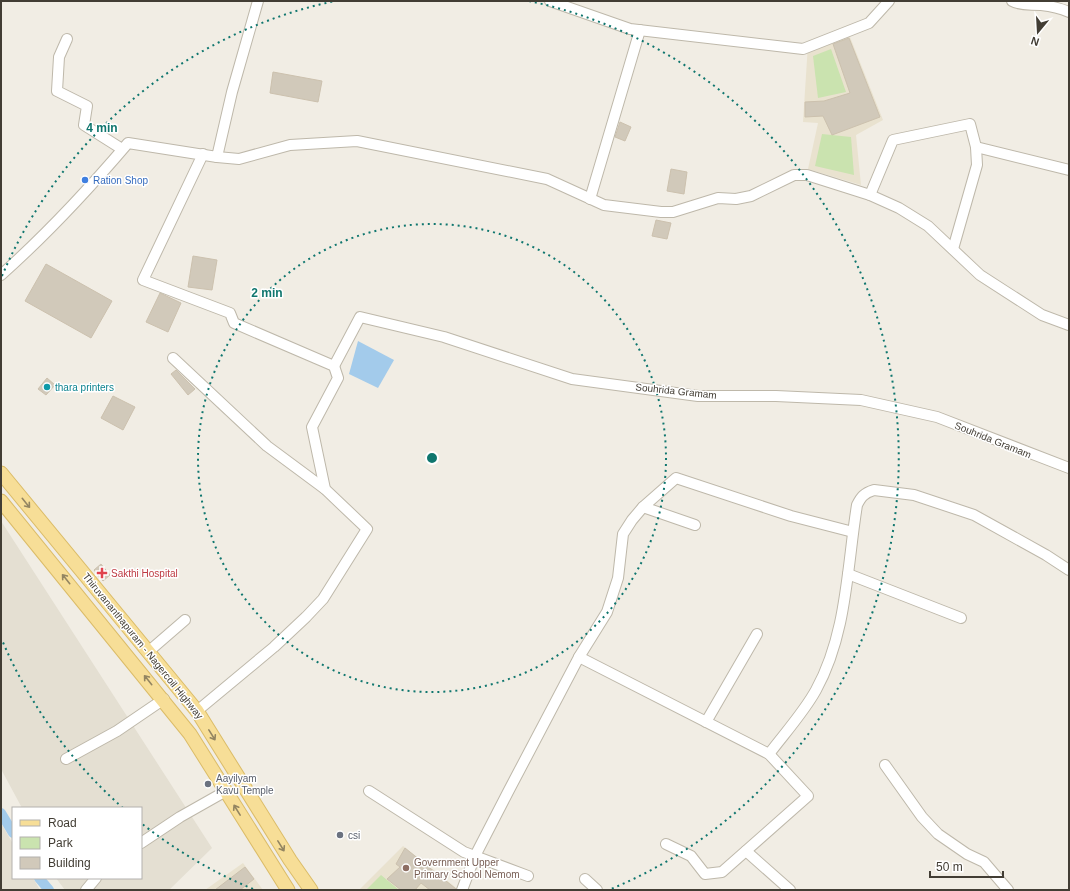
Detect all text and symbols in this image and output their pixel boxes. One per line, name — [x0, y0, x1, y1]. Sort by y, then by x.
north arrow — [1018, 12, 1058, 52]
text: N — [1029, 35, 1041, 48]
text: 4 min — [86, 121, 118, 135]
marker: Ration Shop — [80, 175, 90, 185]
place label: Ration Shop — [93, 175, 148, 186]
text: 2 min — [251, 286, 283, 300]
street label: Souhrida Gramam — [635, 381, 717, 401]
marker: thara printers — [42, 382, 52, 392]
place label: thara printers — [55, 382, 114, 393]
street label: Souhrida Gramam — [953, 420, 1033, 460]
centre of rings — [425, 451, 439, 465]
one-way arrow — [21, 498, 30, 508]
marker: Sakthi Hospital — [96, 567, 108, 579]
place label: Sakthi Hospital — [111, 568, 178, 579]
street label: Thiruvananthapuram - Nagercoil Highway — [81, 571, 205, 721]
one-way arrow — [61, 574, 70, 585]
one-way arrow — [144, 674, 153, 685]
one-way arrow — [209, 729, 217, 741]
place label: Aayilyam Kavu Temple — [216, 773, 274, 796]
marker: Aayilyam Kavu Temple — [203, 779, 213, 789]
one-way arrow — [233, 804, 241, 816]
legend — [12, 807, 142, 879]
text: Road — [48, 816, 77, 830]
marker: csi — [335, 830, 345, 840]
place label: csi — [348, 830, 360, 841]
text: Park — [48, 836, 74, 850]
one-way arrow — [277, 840, 285, 851]
scale bar — [930, 853, 1003, 879]
text: Building — [48, 856, 91, 870]
place label: Government Upper Primary School Nemom — [414, 857, 520, 880]
text: 50 m — [936, 860, 963, 874]
marker: Government Upper Primary School Nemom — [401, 863, 411, 873]

